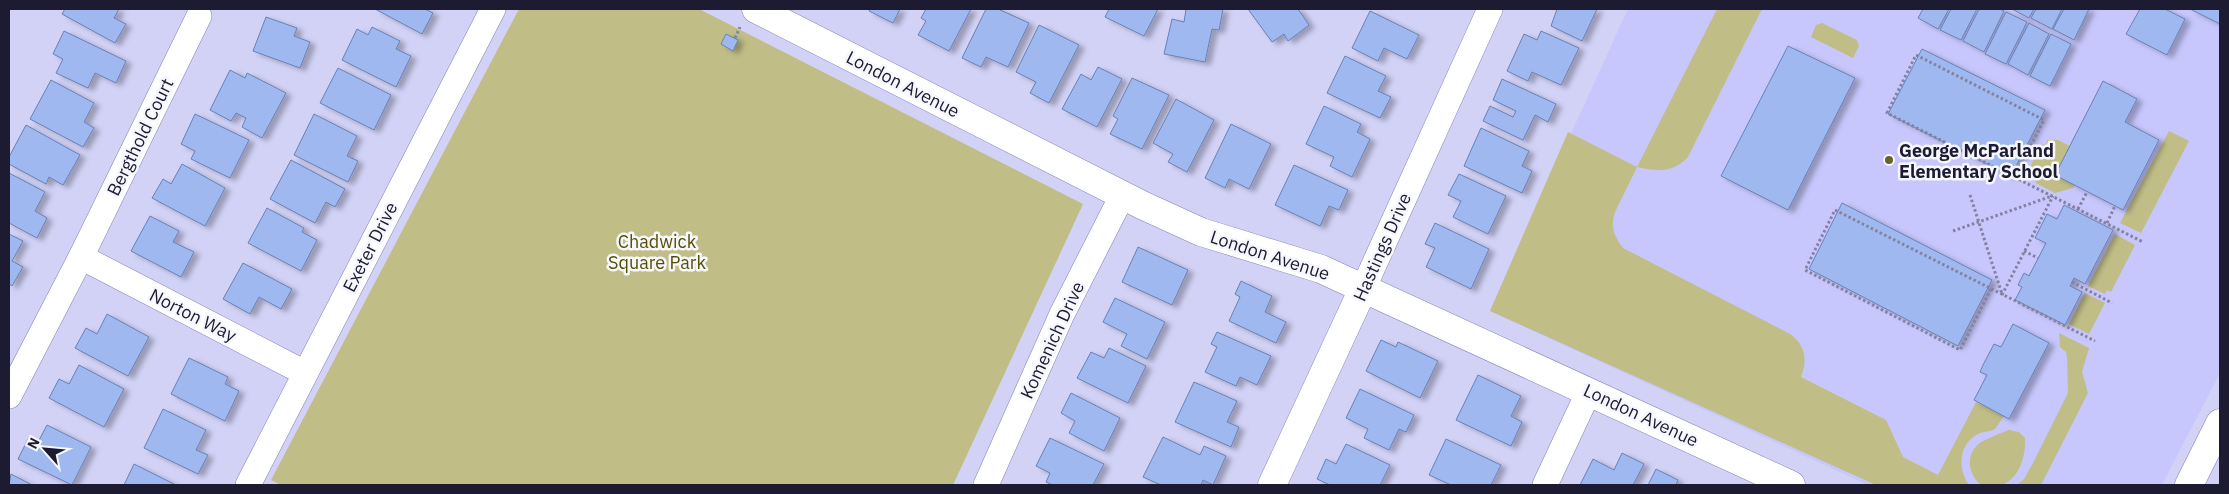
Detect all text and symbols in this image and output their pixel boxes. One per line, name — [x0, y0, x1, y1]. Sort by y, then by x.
street label: London Avenue — [842, 46, 964, 122]
street label: Bergthold Court — [102, 74, 178, 200]
place label: George McParland Elementary School — [1899, 139, 2058, 183]
marker: George McParland Elementary School — [1883, 154, 1895, 166]
street label: Hastings Drive — [1348, 189, 1416, 305]
street label: Exeter Drive — [337, 198, 403, 296]
street label: London Avenue — [1207, 225, 1333, 285]
park label: Chadwick Square Park — [608, 230, 706, 274]
street label: Komenich Drive — [1015, 278, 1089, 402]
street label: Norton Way — [146, 283, 240, 347]
street label: London Avenue — [1580, 378, 1702, 452]
north arrow — [20, 424, 70, 474]
text: N — [23, 434, 44, 452]

